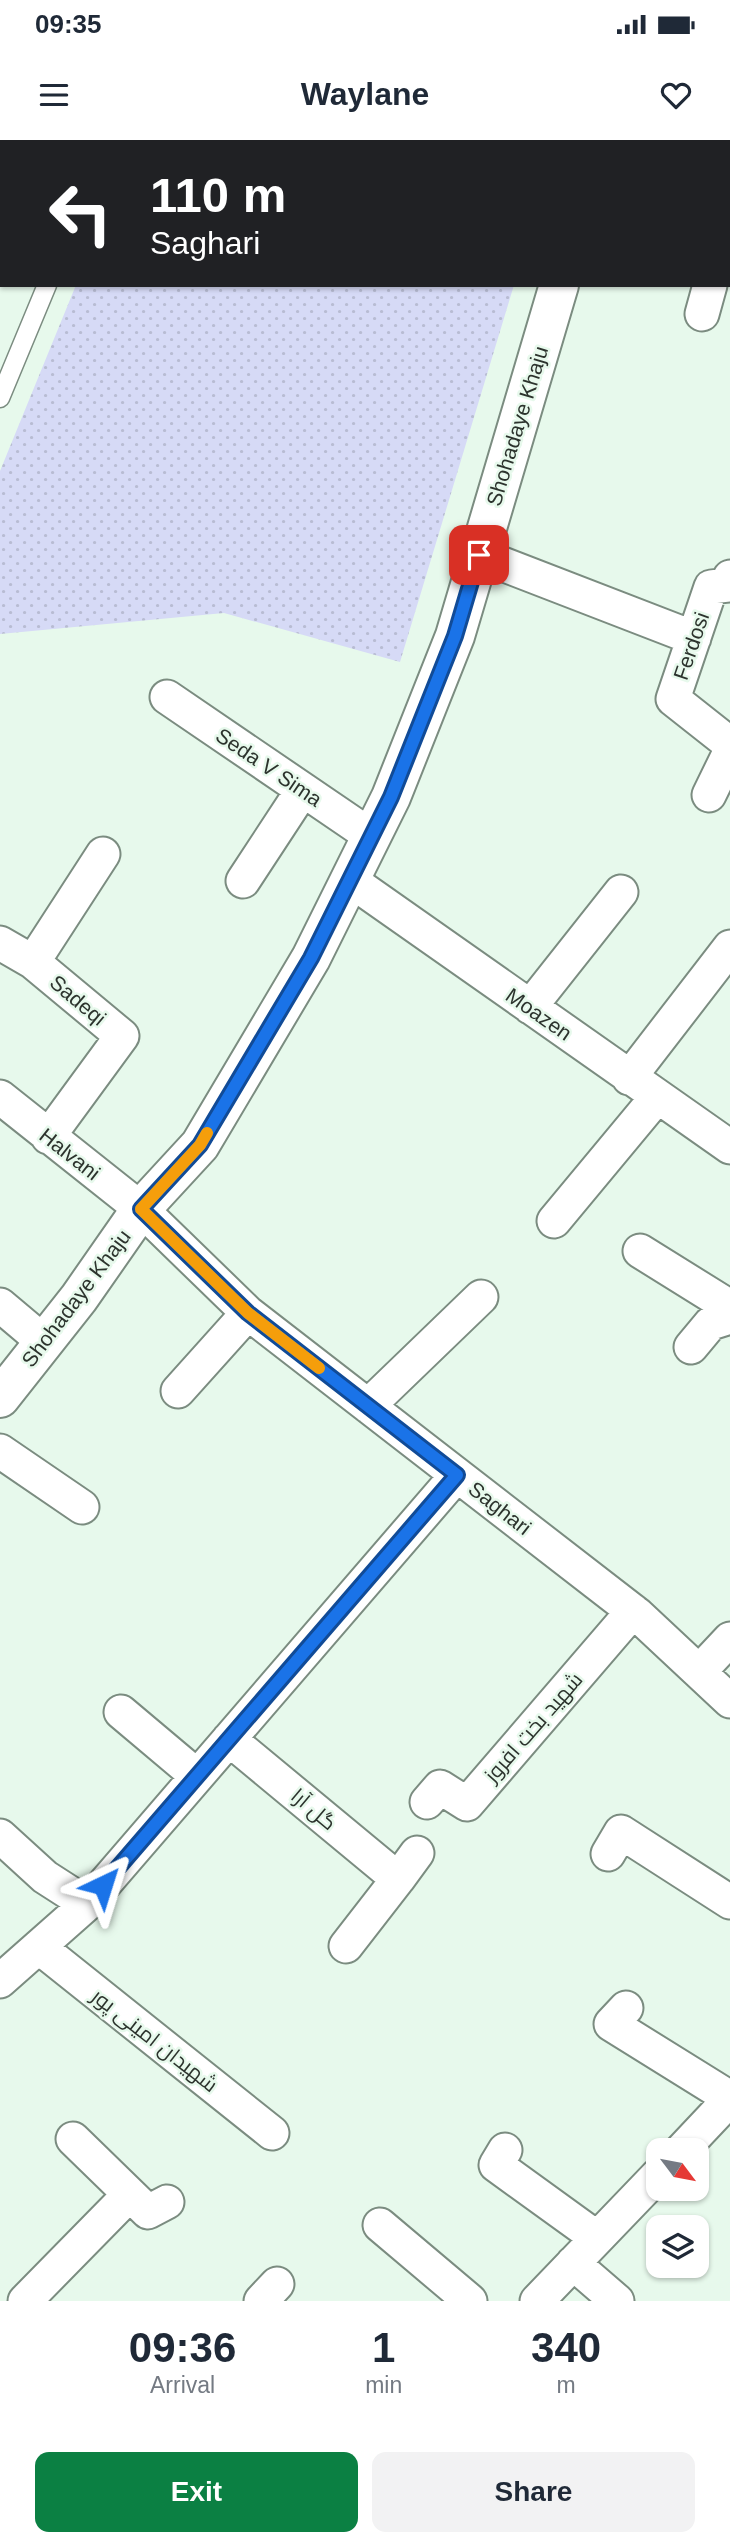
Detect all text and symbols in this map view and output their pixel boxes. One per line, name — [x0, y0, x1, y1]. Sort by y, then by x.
text: 09:35 — [35, 9, 102, 39]
icon: menu — [35, 76, 73, 114]
text: Waylane — [301, 76, 429, 112]
icon: heart — [657, 76, 695, 114]
icon: left — [35, 168, 126, 259]
text: 110 m — [150, 168, 286, 222]
text: Saghari — [150, 225, 260, 261]
street label: Shohadaye Khaju — [482, 343, 552, 509]
pin — [449, 525, 509, 585]
icon: arrive — [460, 536, 498, 574]
street label: Ferdosi — [669, 609, 713, 683]
street label: Seda V Sima — [212, 723, 326, 811]
street label: Sadeqi — [46, 970, 110, 1030]
street label: Moazen — [502, 983, 576, 1045]
street label: Halvani — [35, 1123, 105, 1185]
street label: Shohadaye Khaju — [17, 1225, 135, 1371]
street label: Saghari — [464, 1477, 536, 1539]
street label: شهید بخت افروز — [479, 1668, 588, 1788]
street label: گل آرا — [286, 1784, 341, 1836]
position arrow — [66, 1848, 140, 1922]
street label: شهیدان امینی پور — [85, 1983, 222, 2099]
north arrow — [646, 2138, 709, 2202]
map controls — [646, 2138, 709, 2278]
button: layers — [646, 2215, 709, 2278]
text: 09:36 — [129, 2324, 236, 2371]
text: 1 — [372, 2324, 395, 2371]
text: 340 — [531, 2324, 601, 2371]
text: Arrival — [150, 2372, 215, 2398]
text: min — [365, 2372, 402, 2398]
text: m — [557, 2372, 576, 2398]
button: Exit — [35, 2452, 358, 2532]
button: Share — [372, 2452, 695, 2532]

